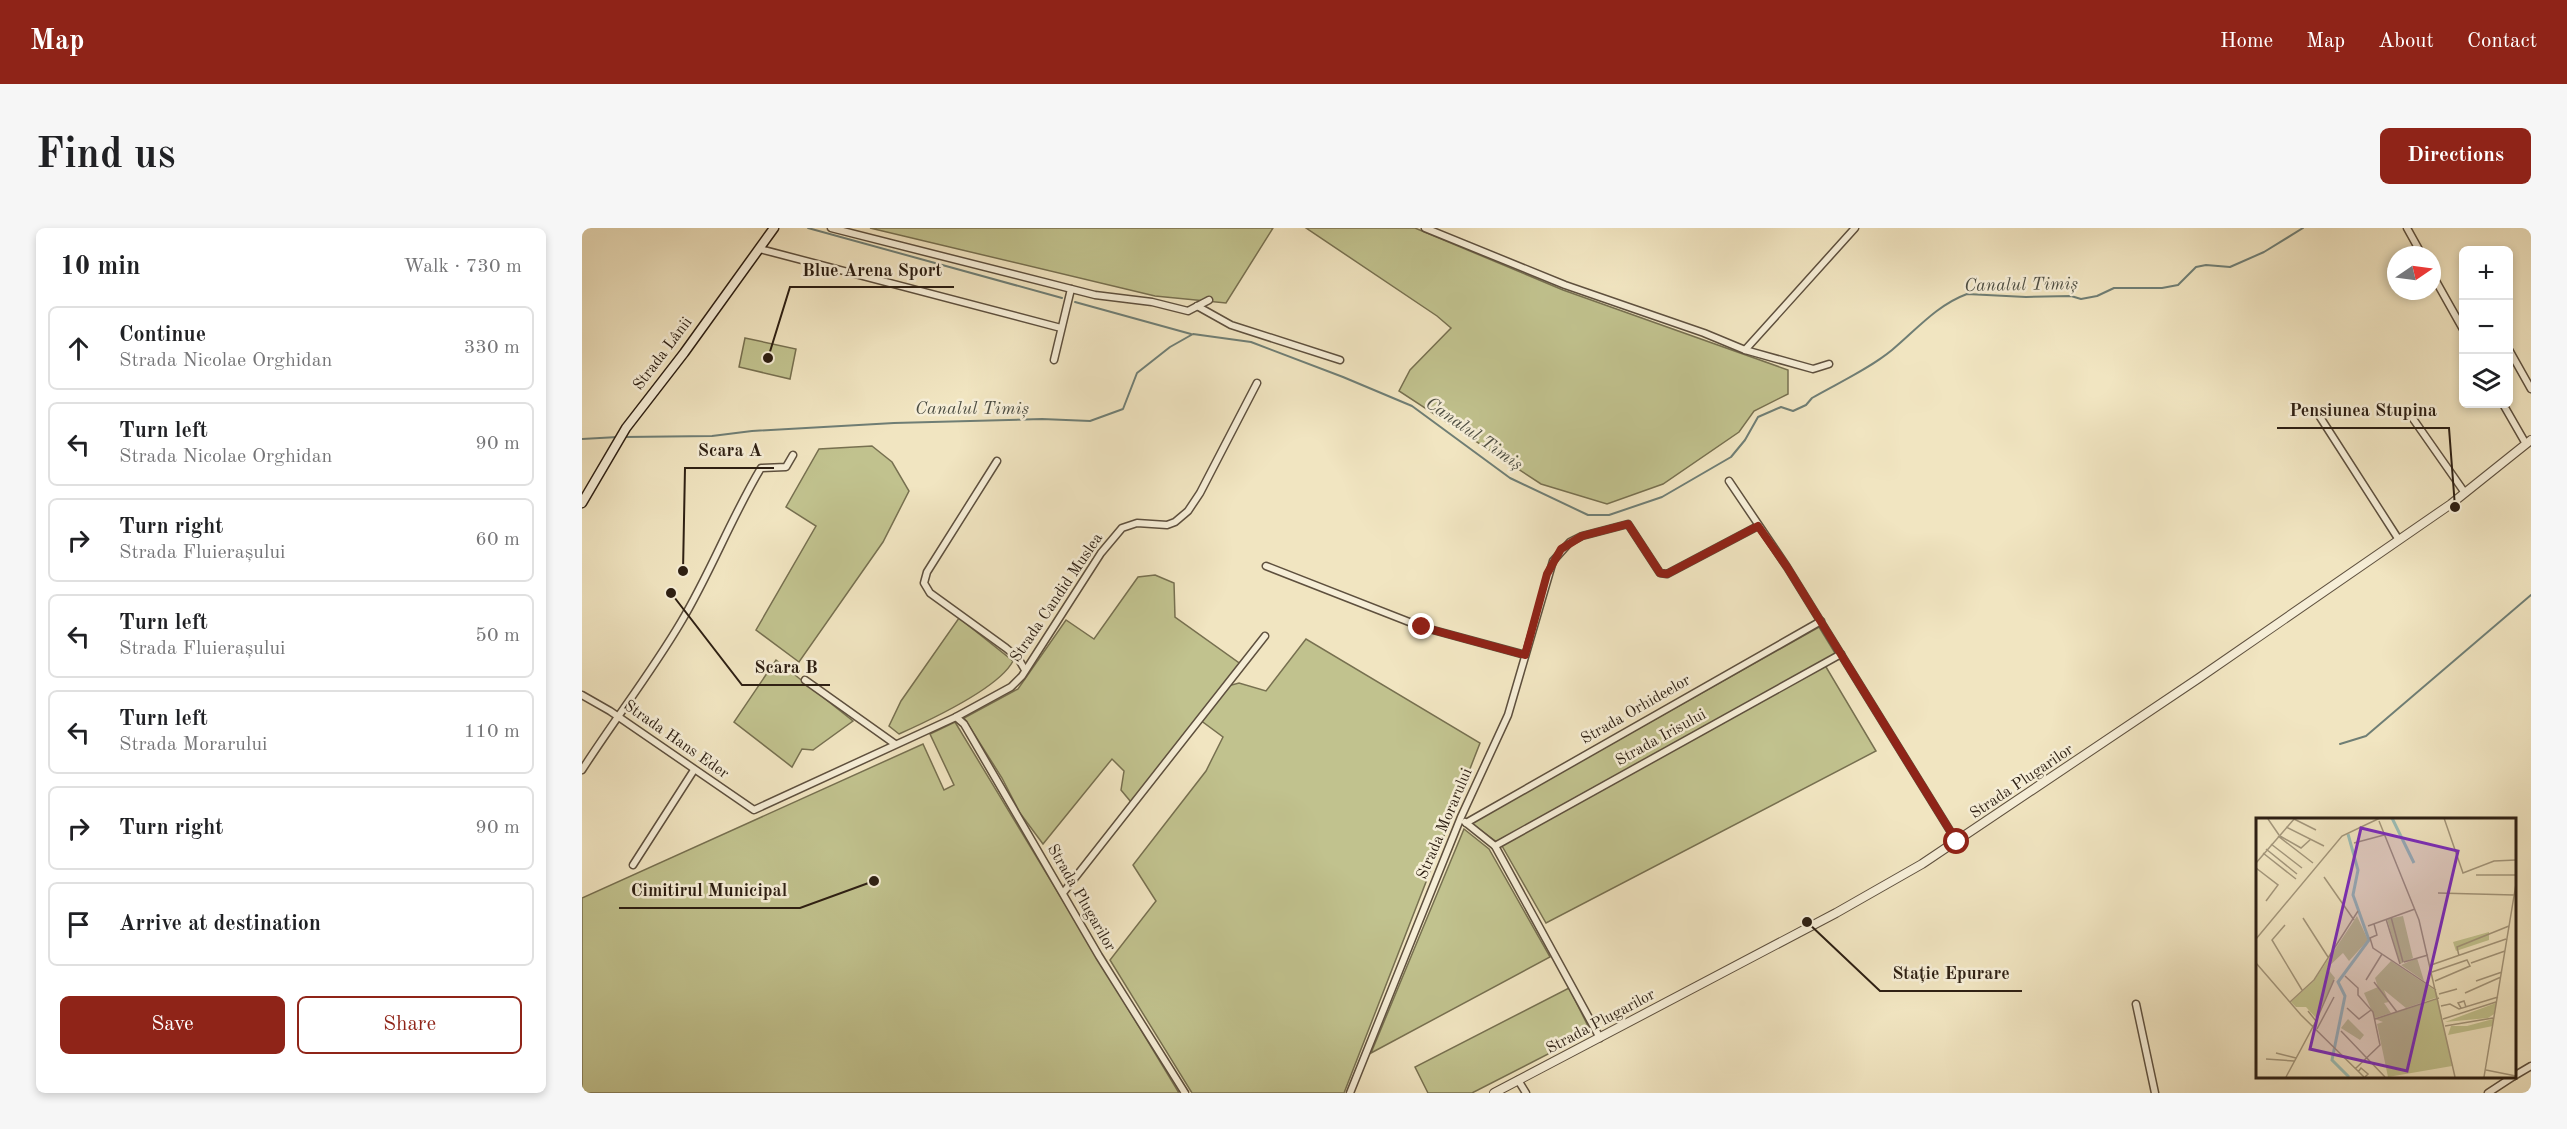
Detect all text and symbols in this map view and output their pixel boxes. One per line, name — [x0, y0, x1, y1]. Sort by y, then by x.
text: Map — [30, 28, 84, 56]
text: Home — [2220, 31, 2273, 52]
text: Map — [2306, 31, 2345, 52]
text: About — [2378, 31, 2434, 52]
text: Contact — [2467, 31, 2537, 52]
button: Directions — [2380, 128, 2531, 184]
text: Find us — [36, 135, 175, 177]
north arrow — [2387, 246, 2441, 300]
map controls — [2459, 246, 2513, 408]
button: + — [2459, 246, 2513, 300]
callout: Blue Arena Sport — [790, 251, 954, 287]
text: 10 min — [60, 254, 140, 280]
text: Walk · 730 m — [403, 257, 522, 277]
text: Blue Arena Sport — [802, 262, 943, 280]
water label: Canalul Timiș — [1964, 275, 2079, 296]
button: − — [2459, 300, 2513, 354]
street label: Strada Lânii — [631, 315, 695, 393]
text: Continue — [119, 324, 206, 346]
icon: ahead — [62, 332, 95, 365]
text: 330 m — [464, 338, 520, 358]
text: Strada Nicolae Orghidan — [119, 351, 332, 371]
button: layers — [2459, 354, 2513, 408]
callout: Pensiunea Stupina — [2277, 392, 2449, 428]
water label: Canalul Timiș — [1422, 394, 1526, 475]
water label: Canalul Timiș — [915, 400, 1029, 419]
text: Pensiunea Stupina — [2289, 402, 2437, 420]
text: Turn left — [119, 420, 208, 442]
icon: left — [62, 428, 95, 461]
callout: Scara A — [685, 432, 774, 468]
text: 90 m — [475, 434, 520, 454]
text: Scara A — [698, 442, 763, 460]
text: Strada Nicolae Orghidan — [119, 447, 332, 467]
text: Turn right — [119, 516, 223, 538]
icon: right — [62, 524, 95, 557]
text: 60 m — [475, 530, 520, 550]
street label: Strada Candid Muslea — [1008, 530, 1106, 665]
text: Strada Fluierașului — [119, 543, 286, 563]
text: Turn left — [119, 612, 208, 634]
route end — [1408, 613, 1434, 639]
icon: left — [62, 620, 95, 653]
text: 50 m — [475, 626, 520, 646]
text: Strada Fluierașului — [119, 639, 286, 659]
callout: Scara B — [742, 649, 830, 685]
text: Scara B — [754, 659, 818, 677]
street label: Strada Orhideelor — [1579, 672, 1694, 748]
street label: Strada Hans Eder — [620, 698, 732, 783]
street label: Strada Irisului — [1613, 707, 1709, 769]
text: Turn left — [119, 708, 208, 730]
icon: left — [62, 716, 95, 749]
text: 110 m — [464, 722, 520, 742]
text: Strada Morarului — [119, 735, 268, 755]
street label: Strada Plugarilor — [1967, 741, 2077, 822]
street label: Strada Morarului — [1414, 766, 1476, 882]
icon: right — [62, 812, 95, 845]
text: Turn right — [119, 817, 223, 839]
text: 90 m — [475, 818, 520, 838]
inset map — [2256, 818, 2516, 1078]
route start — [1943, 828, 1969, 854]
street label: Strada Plugarilor — [1044, 842, 1118, 955]
callout: Cimitirul Municipal — [619, 872, 800, 908]
text: Cimitirul Municipal — [631, 882, 788, 900]
icon: arrive — [62, 908, 95, 941]
text: Arrive at destination — [119, 913, 321, 935]
callout: Stație Epurare — [1880, 955, 2022, 991]
text: Stație Epurare — [1892, 965, 2010, 983]
street label: Strada Plugarilor — [1544, 986, 1658, 1057]
button: Save — [60, 996, 285, 1054]
button: Share — [297, 996, 522, 1054]

